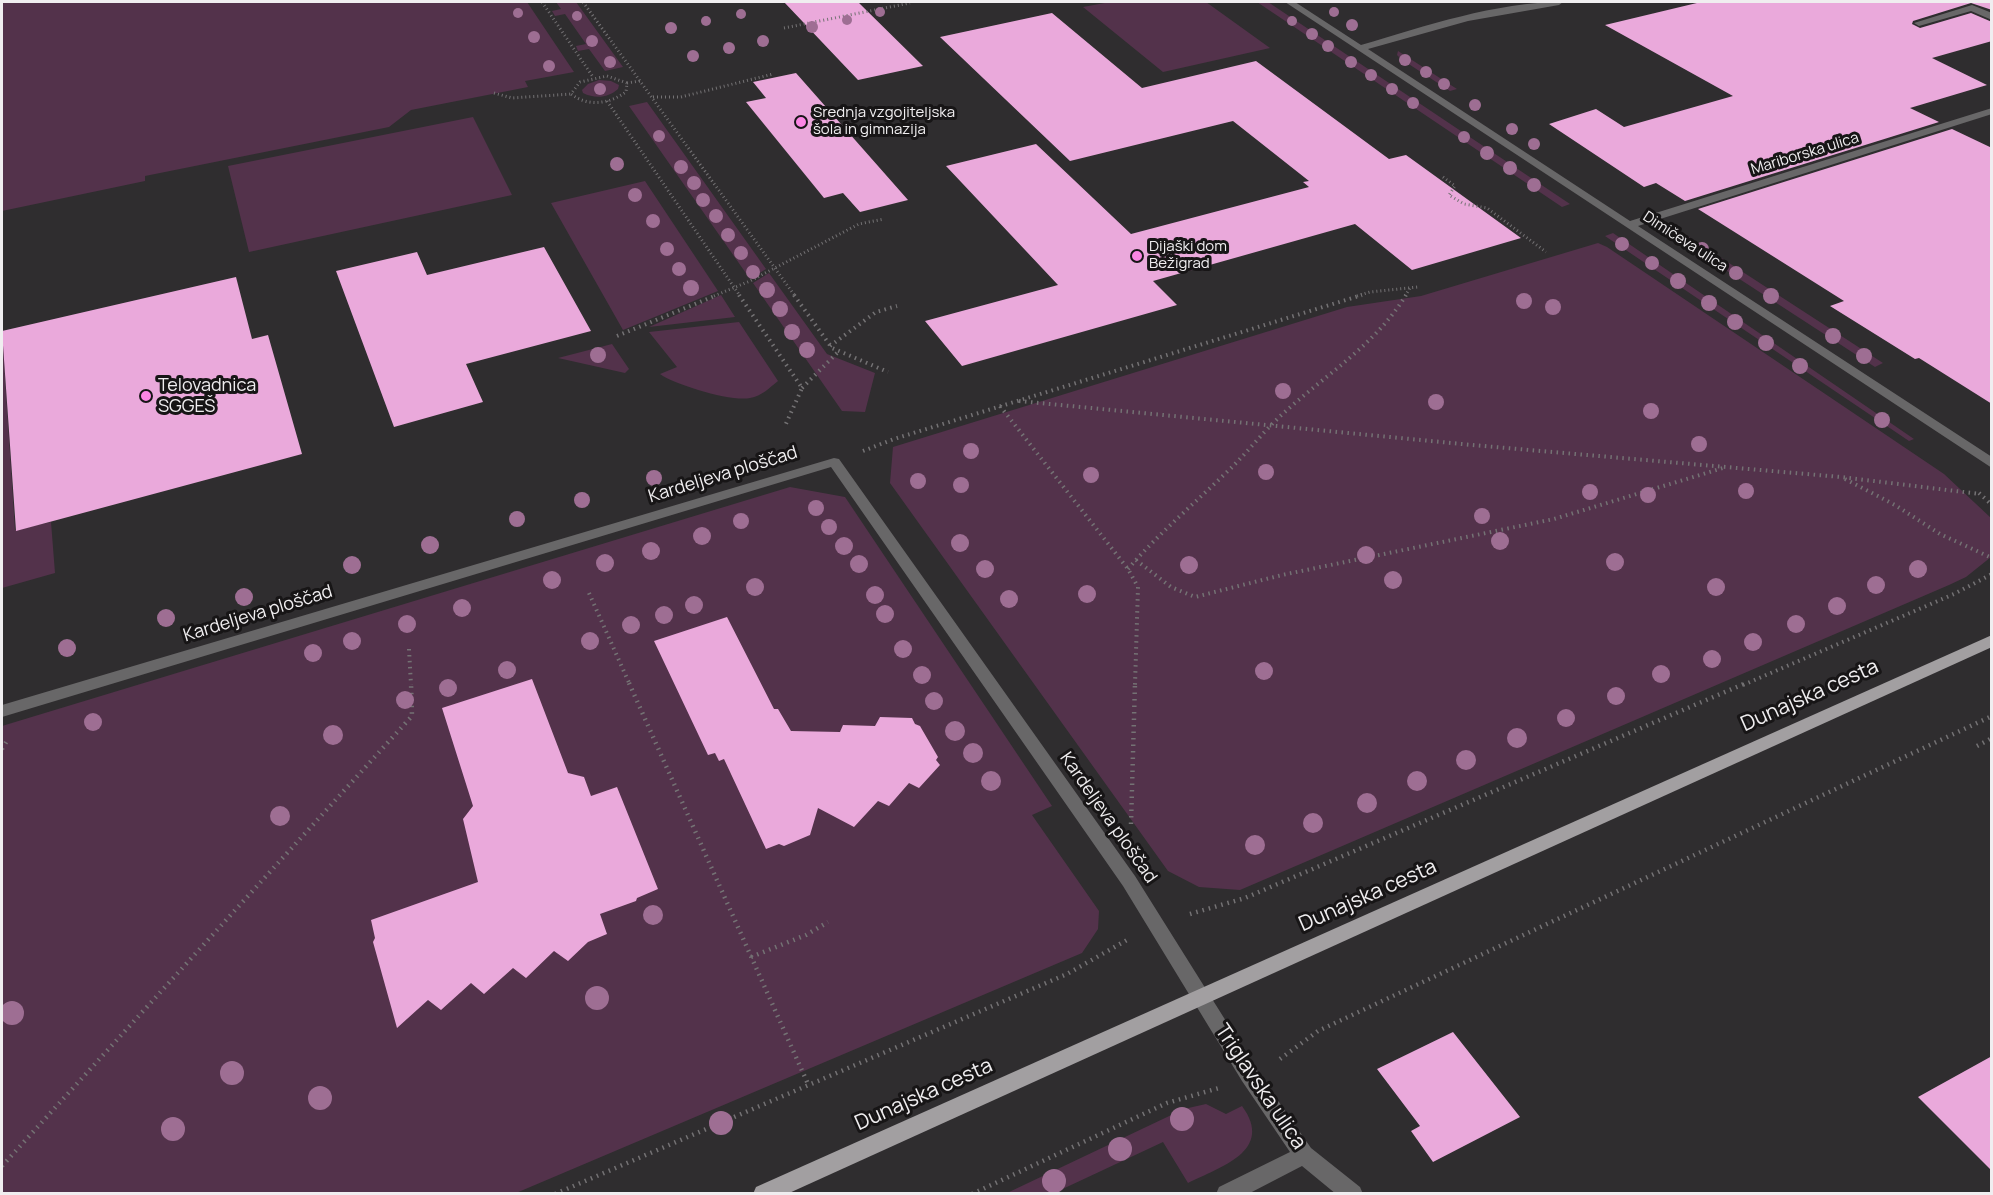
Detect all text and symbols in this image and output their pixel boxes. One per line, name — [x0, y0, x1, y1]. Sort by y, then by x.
place label: Srednja vzgojiteljska šola in gimnazija — [813, 104, 955, 139]
marker: Srednja vzgojiteljska šola in gimnazija — [794, 115, 808, 129]
street label: Mariborska ulica — [1749, 129, 1861, 179]
street label: Dimičeva ulica — [1639, 208, 1731, 276]
place label: Dijaški dom Bežigrad — [1149, 238, 1227, 273]
marker: Dijaški dom Bežigrad — [1130, 249, 1144, 263]
place label: Telovadnica SGGEŠ — [158, 375, 256, 418]
marker: Telovadnica SGGEŠ — [139, 389, 153, 403]
street label: Kardeljeva ploščad — [646, 442, 800, 508]
street label: Kardeljeva ploščad — [181, 581, 335, 647]
street label: Dunajska cesta — [1737, 654, 1883, 738]
street label: Kardeljeva ploščad — [1055, 748, 1161, 888]
street label: Dunajska cesta — [1295, 854, 1441, 938]
street label: Triglavska ulica — [1209, 1020, 1311, 1154]
street label: Dunajska cesta — [851, 1053, 997, 1137]

